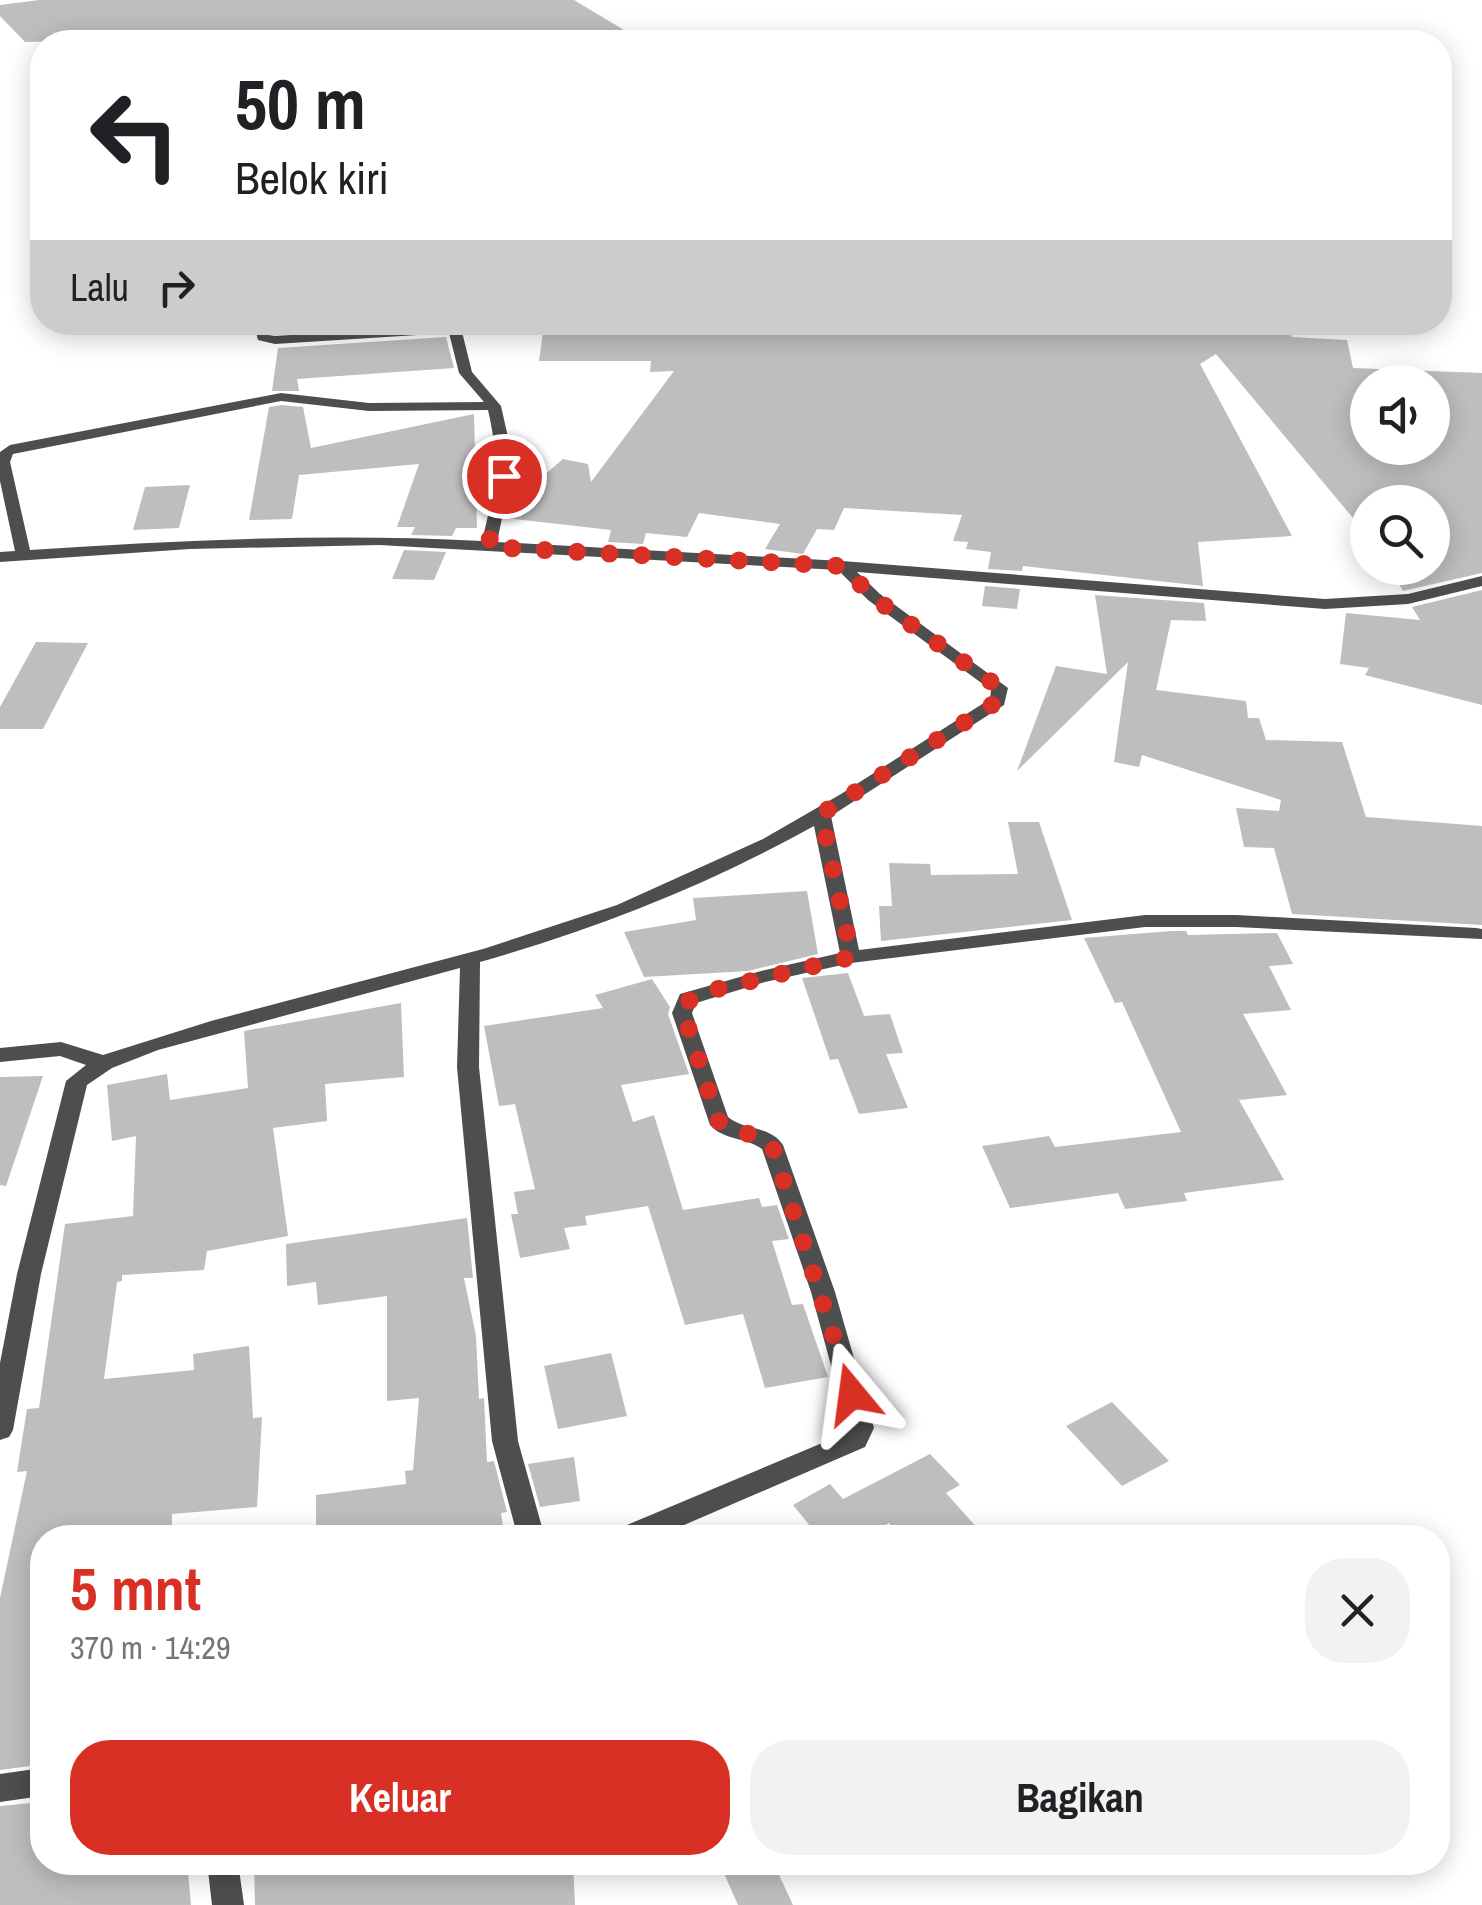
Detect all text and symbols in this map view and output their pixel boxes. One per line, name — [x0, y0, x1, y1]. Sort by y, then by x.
text: 50 m — [235, 57, 366, 151]
icon: left — [70, 70, 200, 200]
text: Belok kiri — [235, 147, 389, 208]
icon: right — [149, 260, 204, 315]
text: Lalu — [70, 262, 129, 313]
map controls — [1350, 365, 1450, 585]
button: sound — [1350, 365, 1450, 465]
pin — [462, 434, 547, 519]
icon: arrive — [477, 449, 532, 504]
button: search — [1350, 485, 1450, 585]
position arrow — [800, 1342, 904, 1446]
text: 5 mnt — [70, 1548, 201, 1629]
button: close — [1305, 1558, 1410, 1663]
text: 370 m · 14:29 — [70, 1626, 230, 1669]
button: Keluar — [70, 1740, 730, 1855]
button: Bagikan — [750, 1740, 1410, 1855]

